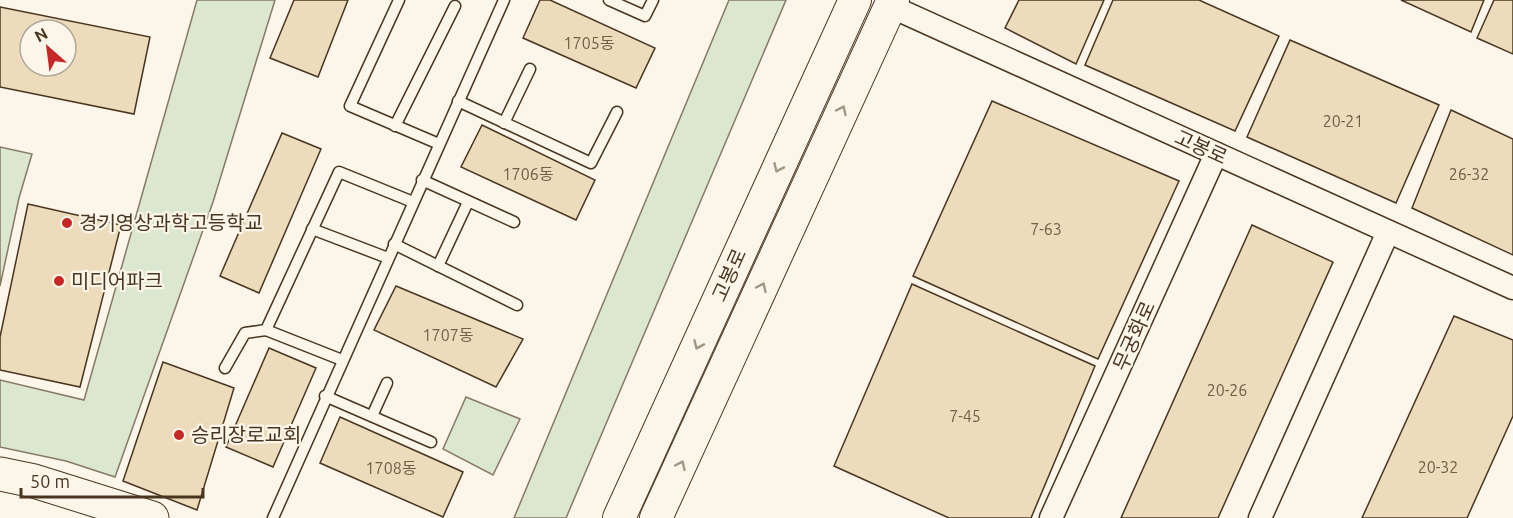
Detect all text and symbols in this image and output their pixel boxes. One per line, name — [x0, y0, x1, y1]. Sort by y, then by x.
north arrow — [18, 18, 78, 78]
text: N — [31, 24, 50, 46]
house number: 1705동 — [564, 34, 615, 52]
one-way arrow — [835, 105, 847, 116]
house number: 20-21 — [1323, 112, 1363, 130]
street label: 고봉로 — [1171, 125, 1231, 168]
one-way arrow — [774, 161, 786, 172]
house number: 1706동 — [503, 165, 554, 183]
house number: 26-32 — [1449, 165, 1489, 183]
place label: 경기영상과학고등학교 — [79, 211, 263, 234]
marker: 경기영상과학고등학교 — [60, 216, 74, 230]
house number: 7-63 — [1030, 220, 1062, 238]
street label: 고봉로 — [707, 245, 750, 305]
place label: 미디어파크 — [71, 269, 163, 292]
marker: 미디어파크 — [52, 274, 66, 288]
one-way arrow — [754, 283, 766, 294]
street label: 무궁화로 — [1108, 297, 1159, 374]
house number: 1707동 — [423, 326, 474, 344]
one-way arrow — [693, 339, 705, 350]
house number: 20-26 — [1207, 381, 1247, 399]
house number: 7-45 — [949, 407, 981, 425]
place label: 승리장로교회 — [191, 423, 301, 446]
marker: 승리장로교회 — [172, 428, 186, 442]
house number: 20-32 — [1418, 458, 1458, 476]
house number: 1708동 — [366, 459, 417, 477]
one-way arrow — [673, 460, 685, 471]
scale bar — [21, 461, 202, 499]
text: 50 m — [30, 471, 70, 491]

